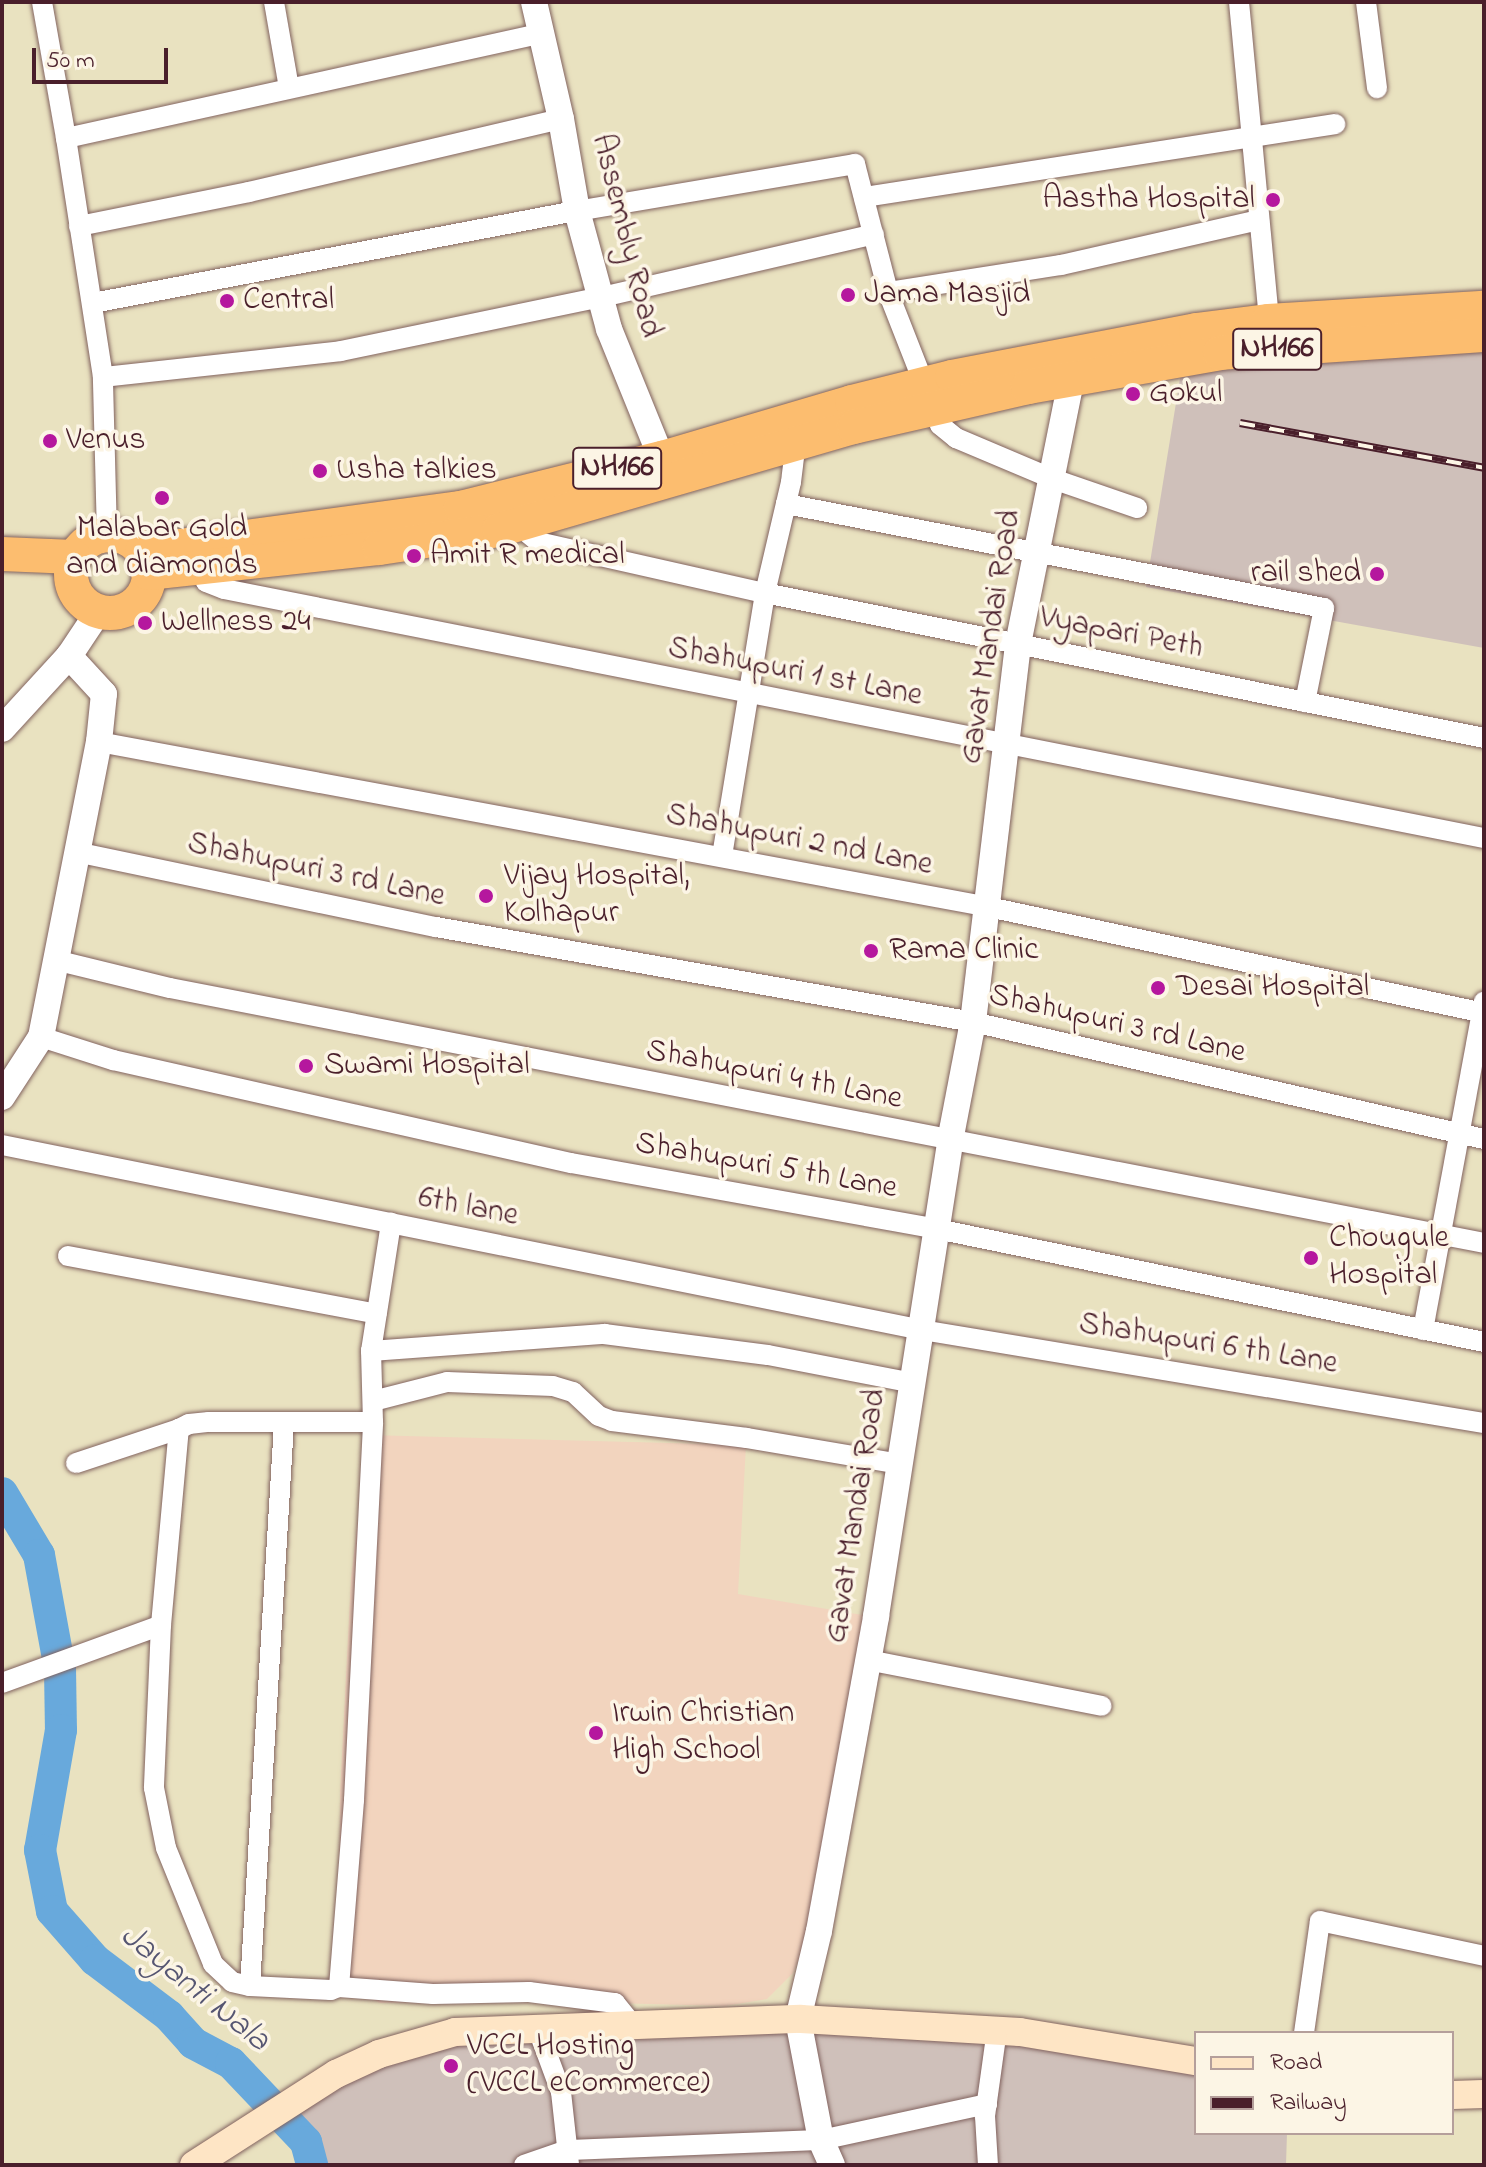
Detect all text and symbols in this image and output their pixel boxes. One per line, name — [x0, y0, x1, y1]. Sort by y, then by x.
scale bar — [36, 32, 172, 82]
text: 50 m — [46, 44, 95, 79]
street label: Assembly Road — [581, 130, 669, 342]
place label: Aastha Hospital — [1042, 181, 1255, 219]
marker: Aastha Hospital — [1262, 189, 1284, 211]
place label: Jama Masjid — [864, 276, 1030, 314]
place label: Central — [243, 282, 334, 320]
marker: Jama Masjid — [839, 286, 857, 304]
marker: Central — [218, 292, 236, 310]
road number: NH166 — [1231, 323, 1323, 375]
place label: Gokul — [1149, 375, 1222, 413]
marker: Gokul — [1124, 385, 1142, 403]
place label: Venus — [66, 422, 146, 460]
marker: Venus — [41, 432, 59, 450]
road number: NH166 — [571, 442, 663, 494]
place label: Usha talkies — [336, 452, 497, 490]
marker: Usha talkies — [311, 462, 329, 480]
marker: Malabar Gold and diamonds — [153, 489, 171, 507]
street label: Gavat Mandai Road — [953, 507, 1031, 767]
place label: Malabar Gold and diamonds — [66, 511, 258, 586]
place label: Amit R medical — [430, 537, 625, 575]
marker: Amit R medical — [405, 547, 423, 565]
place label: rail shed — [1251, 555, 1361, 593]
marker: rail shed — [1368, 565, 1386, 583]
street label: Vyapari Peth — [1036, 599, 1206, 669]
place label: Wellness 24 — [161, 604, 311, 642]
marker: Wellness 24 — [136, 614, 154, 632]
street label: Shahupuri 1 st Lane — [665, 630, 925, 716]
street label: Shahupuri 2 nd Lane — [663, 796, 935, 886]
street label: Shahupuri 3 rd Lane — [184, 825, 448, 917]
place label: Vijay Hospital, Kolhapur — [504, 859, 689, 934]
marker: Vijay Hospital, Kolhapur — [475, 885, 497, 907]
place label: Rama Clinic — [889, 932, 1039, 970]
marker: Rama Clinic — [860, 940, 882, 962]
place label: Desai Hospital — [1176, 969, 1369, 1007]
street label: Shahupuri 3 rd Lane — [985, 977, 1249, 1073]
marker: Desai Hospital — [1147, 977, 1169, 999]
street label: Shahupuri 4 th Lane — [643, 1032, 905, 1120]
place label: Swami Hospital — [324, 1047, 530, 1085]
marker: Swami Hospital — [295, 1055, 317, 1077]
street label: Shahupuri 5 th Lane — [632, 1125, 900, 1209]
street label: 6th lane — [415, 1180, 521, 1236]
place label: Chougule Hospital — [1329, 1221, 1449, 1296]
marker: Chougule Hospital — [1300, 1247, 1322, 1269]
street label: Shahupuri 6 th Lane — [1076, 1306, 1340, 1384]
street label: Gavat Mandai Road — [818, 1386, 896, 1646]
place label: Irwin Christian High School — [612, 1696, 794, 1771]
marker: Irwin Christian High School — [587, 1724, 605, 1742]
water label: Jayanti Nala — [111, 1916, 277, 2062]
place label: VCCL Hosting (VCCL eCommerce) — [467, 2029, 710, 2104]
legend — [1194, 2031, 1454, 2135]
text: Road — [1270, 2046, 1322, 2081]
marker: VCCL Hosting (VCCL eCommerce) — [442, 2057, 460, 2075]
text: Railway — [1270, 2086, 1347, 2121]

